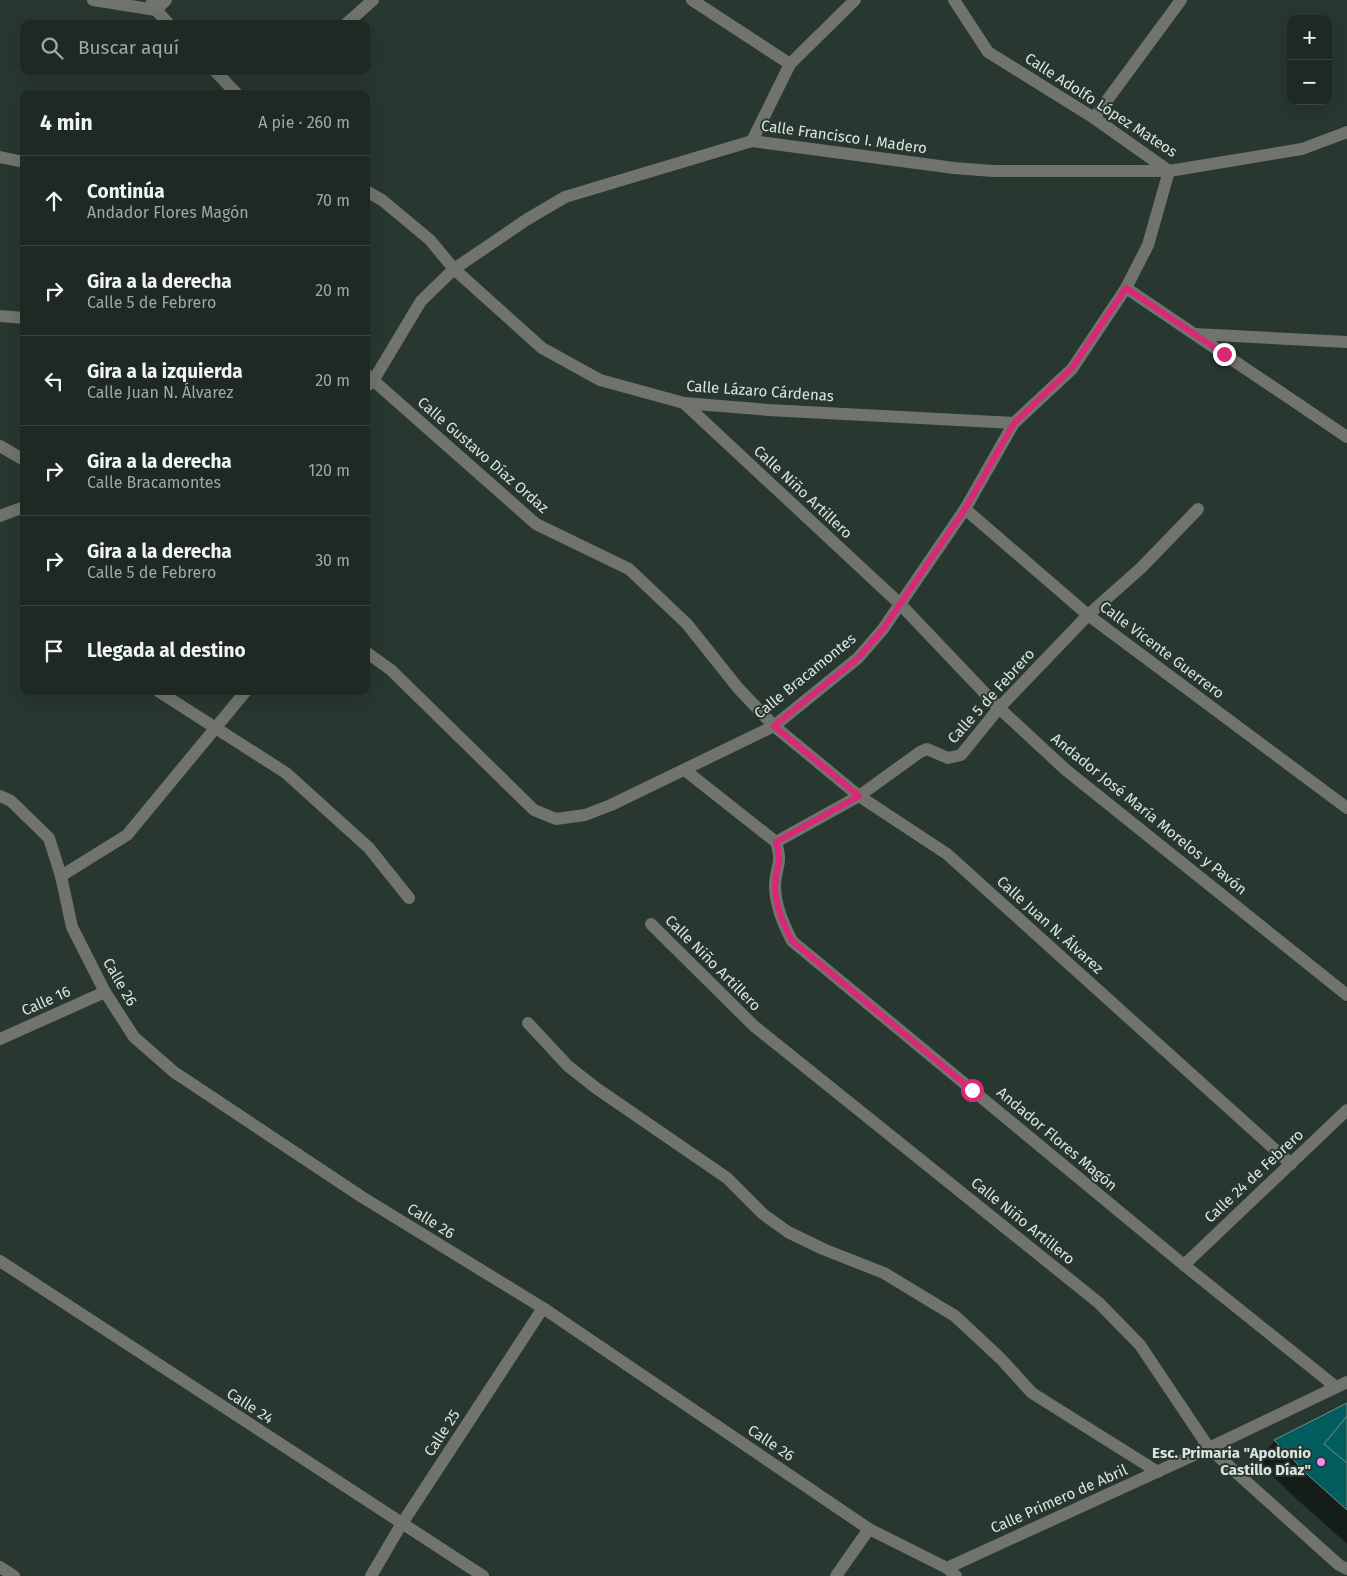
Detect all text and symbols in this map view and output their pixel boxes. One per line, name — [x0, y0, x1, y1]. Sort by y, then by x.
map controls — [1287, 15, 1332, 105]
button: + — [1287, 15, 1332, 60]
search box — [20, 20, 370, 75]
icon: search — [38, 34, 66, 62]
text: Buscar aquí — [78, 36, 179, 59]
street label: Calle Adolfo López Mateos — [1022, 49, 1180, 161]
button: − — [1287, 60, 1332, 105]
text: 4 min — [40, 110, 93, 136]
text: A pie · 260 m — [258, 113, 350, 132]
street label: Calle Francisco I. Madero — [760, 116, 928, 158]
text: Continúa — [87, 180, 165, 203]
icon: ahead — [40, 187, 68, 215]
text: 70 m — [316, 191, 350, 210]
text: Andador Flores Magón — [87, 203, 249, 222]
text: Gira a la derecha — [87, 270, 232, 293]
icon: right — [40, 277, 68, 305]
text: 20 m — [315, 281, 350, 300]
text: Calle 5 de Febrero — [87, 293, 216, 312]
route end — [1213, 343, 1236, 366]
text: Gira a la izquierda — [87, 360, 243, 383]
icon: left — [40, 367, 68, 395]
text: 20 m — [315, 371, 350, 390]
street label: Calle Lázaro Cárdenas — [686, 377, 834, 405]
text: Calle Juan N. Álvarez — [87, 383, 233, 402]
street label: Calle Gustavo Díaz Ordaz — [414, 393, 552, 517]
street label: Calle Niño Artillero — [750, 442, 856, 542]
text: Gira a la derecha — [87, 450, 232, 473]
icon: right — [40, 457, 68, 485]
text: 120 m — [308, 461, 350, 480]
text: Calle Bracamontes — [87, 473, 221, 492]
text: Gira a la derecha — [87, 540, 232, 563]
icon: right — [40, 547, 68, 575]
text: 30 m — [315, 551, 350, 570]
text: Calle 5 de Febrero — [87, 563, 216, 582]
street label: Calle Vicente Guerrero — [1096, 597, 1228, 703]
street label: Calle Bracamontes — [751, 629, 859, 723]
icon: arrive — [40, 637, 68, 665]
text: Llegada al destino — [87, 639, 246, 662]
street label: Calle 5 de Febrero — [944, 645, 1038, 747]
street label: Andador José María Morelos y Pavón — [1048, 729, 1250, 899]
street label: Calle Juan N. Álvarez — [993, 872, 1107, 978]
street label: Calle Niño Artillero — [661, 911, 765, 1015]
street label: Calle 26 — [99, 955, 141, 1009]
street label: Calle 16 — [19, 982, 73, 1020]
route start — [961, 1079, 984, 1102]
street label: Andador Flores Magón — [993, 1083, 1121, 1195]
street label: Calle 24 de Febrero — [1201, 1126, 1307, 1226]
street label: Calle Niño Artillero — [968, 1174, 1078, 1268]
street label: Calle 26 — [404, 1199, 458, 1243]
street label: Calle 24 — [223, 1384, 277, 1428]
street label: Calle 25 — [420, 1406, 464, 1460]
street label: Calle 26 — [744, 1421, 798, 1465]
place label: Esc. Primaria "Apolonio Castillo Díaz" — [1152, 1444, 1311, 1479]
marker: Esc. Primaria "Apolonio Castillo Díaz" — [1315, 1456, 1327, 1468]
street label: Calle Primero de Abril — [988, 1460, 1131, 1537]

